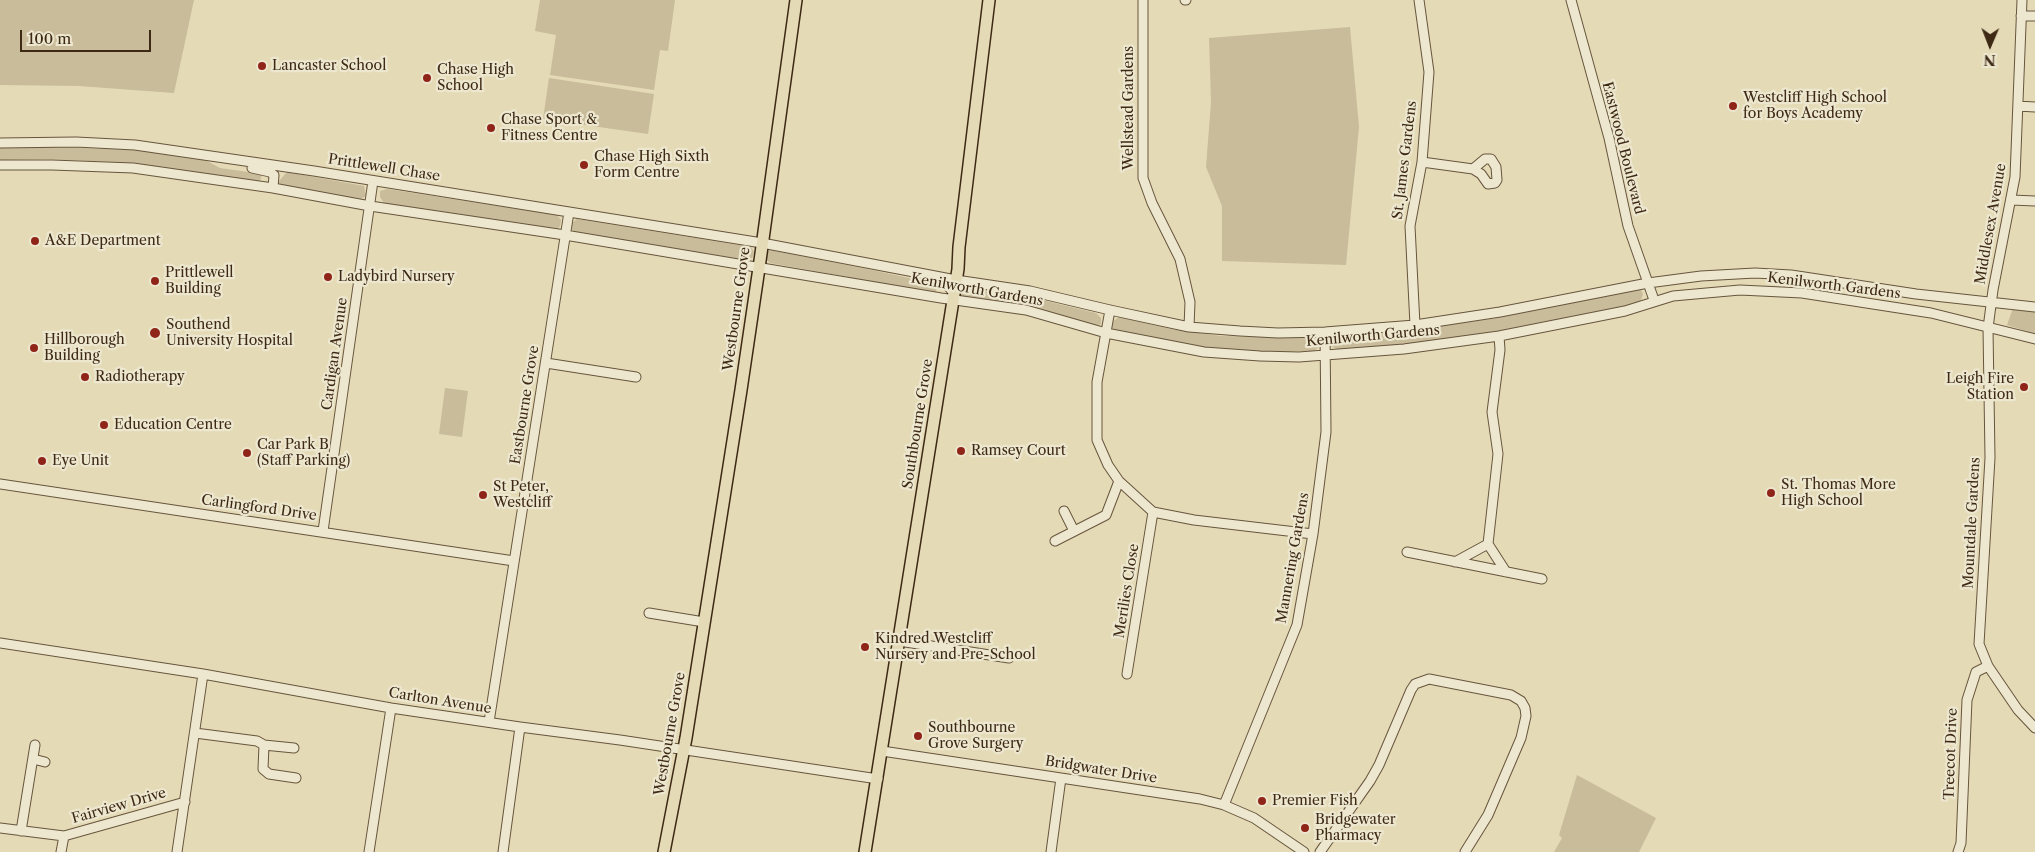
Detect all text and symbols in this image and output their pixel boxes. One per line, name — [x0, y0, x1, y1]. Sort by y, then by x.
scale bar — [22, 20, 154, 52]
north arrow — [1965, 20, 2015, 70]
text: 100 m — [28, 29, 71, 48]
street label: Wellstead Gardens — [1121, 46, 1137, 170]
text: N — [1984, 51, 1996, 69]
place label: Lancaster School — [272, 58, 386, 74]
marker: Lancaster School — [256, 60, 268, 72]
place label: Chase High School — [437, 62, 514, 94]
marker: Chase High School — [421, 72, 433, 84]
street label: Eastwood Boulevard — [1598, 80, 1648, 216]
place label: Westcliff High School for Boys Academy — [1743, 90, 1887, 122]
street label: St. James Gardens — [1389, 100, 1421, 220]
marker: Westcliff High School for Boys Academy — [1727, 100, 1739, 112]
place label: Chase Sport & Fitness Centre — [501, 112, 598, 144]
marker: Chase Sport & Fitness Centre — [485, 122, 497, 134]
place label: Chase High Sixth Form Centre — [594, 149, 709, 182]
street label: Prittlewell Chase — [327, 151, 441, 185]
marker: Chase High Sixth Form Centre — [578, 159, 590, 171]
street label: Middlesex Avenue — [1972, 162, 2010, 286]
place label: A&E Department — [45, 233, 161, 249]
marker: A&E Department — [29, 235, 41, 247]
street label: Westbourne Grove — [720, 246, 754, 372]
place label: Prittlewell Building — [165, 265, 233, 298]
place label: Ladybird Nursery — [338, 269, 455, 285]
street label: Kenilworth Gardens — [1766, 269, 1902, 303]
street label: Kenilworth Gardens — [909, 270, 1045, 310]
marker: Ladybird Nursery — [322, 271, 334, 283]
marker: Prittlewell Building — [149, 275, 161, 287]
street label: Cardigan Avenue — [319, 297, 351, 411]
place label: Southend University Hospital — [166, 317, 293, 350]
street label: Kenilworth Gardens — [1305, 322, 1441, 350]
marker: Southend University Hospital — [148, 326, 162, 340]
place label: Hillborough Building — [44, 332, 125, 364]
marker: Hillborough Building — [28, 342, 40, 354]
street label: Eastbourne Grove — [507, 344, 543, 466]
street label: Southbourne Grove — [899, 358, 937, 490]
place label: Radiotherapy — [95, 369, 185, 385]
marker: Radiotherapy — [79, 371, 91, 383]
place label: Leigh Fire Station — [1946, 371, 2014, 404]
marker: Leigh Fire Station — [2018, 381, 2030, 393]
place label: Education Centre — [114, 417, 232, 433]
marker: Education Centre — [98, 419, 110, 431]
place label: Car Park B (Staff Parking) — [257, 437, 350, 470]
place label: Ramsey Court — [971, 443, 1066, 459]
marker: Ramsey Court — [955, 445, 967, 457]
marker: Car Park B (Staff Parking) — [241, 447, 253, 459]
place label: Eye Unit — [52, 453, 109, 469]
marker: Eye Unit — [36, 455, 48, 467]
street label: Mountdale Gardens — [1960, 457, 1984, 589]
place label: St. Thomas More High School — [1781, 477, 1896, 510]
place label: St Peter, Westcliff — [493, 479, 551, 512]
marker: St. Thomas More High School — [1765, 487, 1777, 499]
marker: St Peter, Westcliff — [477, 489, 489, 501]
street label: Mannering Gardens — [1273, 491, 1313, 625]
street label: Carlingford Drive — [200, 492, 318, 524]
street label: Merilies Close — [1111, 543, 1143, 639]
place label: Kindred Westcliff Nursery and Pre-School — [875, 631, 1036, 664]
marker: Kindred Westcliff Nursery and Pre-School — [859, 641, 871, 653]
street label: Westbourne Grove — [651, 671, 689, 797]
street label: Carlton Avenue — [387, 685, 493, 717]
street label: Treecot Drive — [1941, 708, 1961, 800]
place label: Southbourne Grove Surgery — [928, 720, 1024, 752]
marker: Southbourne Grove Surgery — [912, 730, 924, 742]
street label: Bridgwater Drive — [1044, 753, 1158, 787]
street label: Fairview Drive — [70, 785, 168, 827]
place label: Premier Fish — [1272, 793, 1358, 809]
marker: Premier Fish — [1256, 795, 1268, 807]
place label: Bridgewater Pharmacy — [1315, 812, 1396, 844]
marker: Bridgewater Pharmacy — [1299, 822, 1311, 834]

